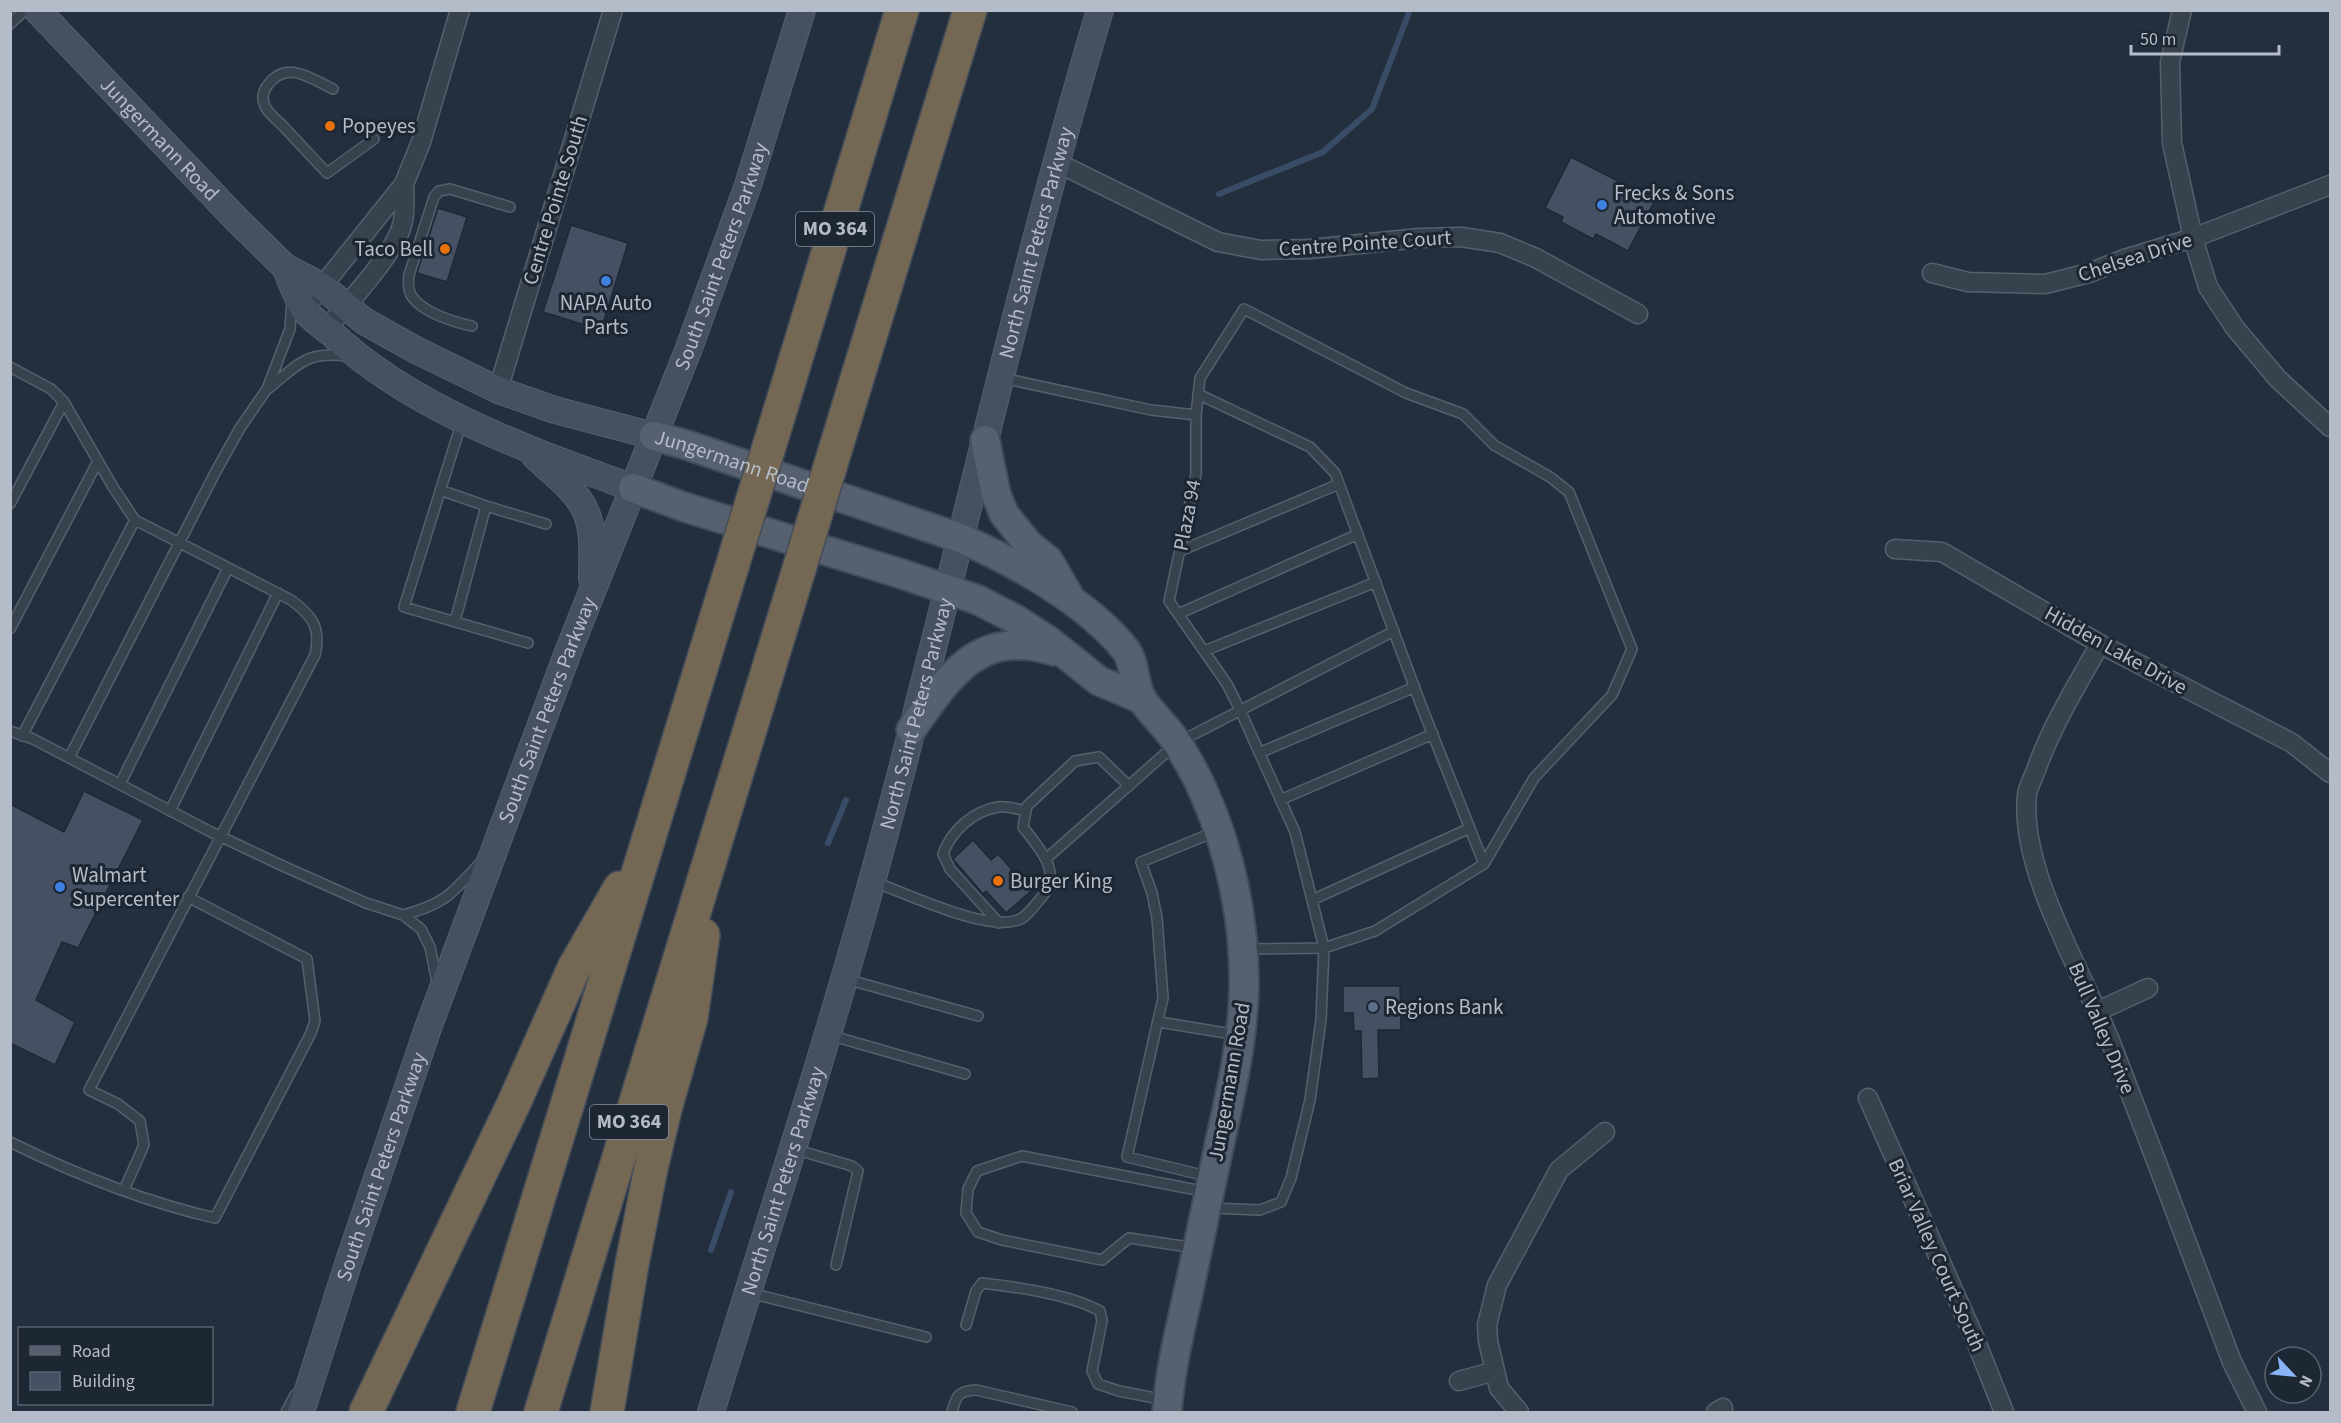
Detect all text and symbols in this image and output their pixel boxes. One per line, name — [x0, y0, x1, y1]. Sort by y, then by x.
scale bar — [2131, 18, 2280, 56]
text: 50 m — [2140, 27, 2176, 52]
street label: Jungermann Road — [93, 70, 226, 208]
place label: Popeyes — [342, 111, 416, 141]
street label: Centre Pointe South — [515, 111, 595, 289]
marker: Popeyes — [323, 119, 337, 133]
street label: North Saint Peters Parkway — [991, 123, 1081, 362]
street label: South Saint Peters Parkway — [667, 138, 775, 375]
place label: Frecks & Sons Automotive — [1614, 178, 1734, 232]
marker: Frecks & Sons Automotive — [1595, 198, 1609, 212]
road number: MO 364 — [796, 212, 874, 246]
street label: Centre Pointe Court — [1278, 222, 1452, 264]
street label: Chelsea Drive — [2074, 224, 2196, 290]
place label: Taco Bell — [354, 234, 433, 264]
marker: Taco Bell — [438, 242, 452, 256]
marker: NAPA Auto Parts — [599, 274, 613, 288]
place label: NAPA Auto Parts — [560, 288, 652, 342]
street label: Jungermann Road — [651, 422, 813, 501]
street label: Plaza 94 — [1165, 477, 1209, 553]
street label: South Saint Peters Parkway — [490, 592, 604, 828]
street label: North Saint Peters Parkway — [872, 594, 960, 833]
street label: Hidden Lake Drive — [2039, 598, 2193, 702]
place label: Walmart Supercenter — [72, 860, 180, 914]
place label: Burger King — [1010, 866, 1113, 896]
marker: Burger King — [991, 874, 1005, 888]
marker: Walmart Supercenter — [53, 880, 67, 894]
street label: Bull Valley Drive — [2061, 958, 2143, 1098]
place label: Regions Bank — [1385, 992, 1504, 1022]
street label: Jungermann Road — [1200, 1000, 1258, 1164]
marker: Regions Bank — [1366, 1000, 1380, 1014]
street label: South Saint Peters Parkway — [328, 1048, 434, 1285]
street label: North Saint Peters Parkway — [733, 1062, 832, 1299]
road number: MO 364 — [590, 1105, 668, 1139]
street label: Briar Valley Court South — [1881, 1153, 1993, 1357]
legend — [18, 1327, 213, 1405]
text: Road — [72, 1339, 111, 1364]
north arrow — [2263, 1345, 2323, 1405]
text: Building — [72, 1369, 135, 1394]
text: N — [2293, 1372, 2318, 1391]

